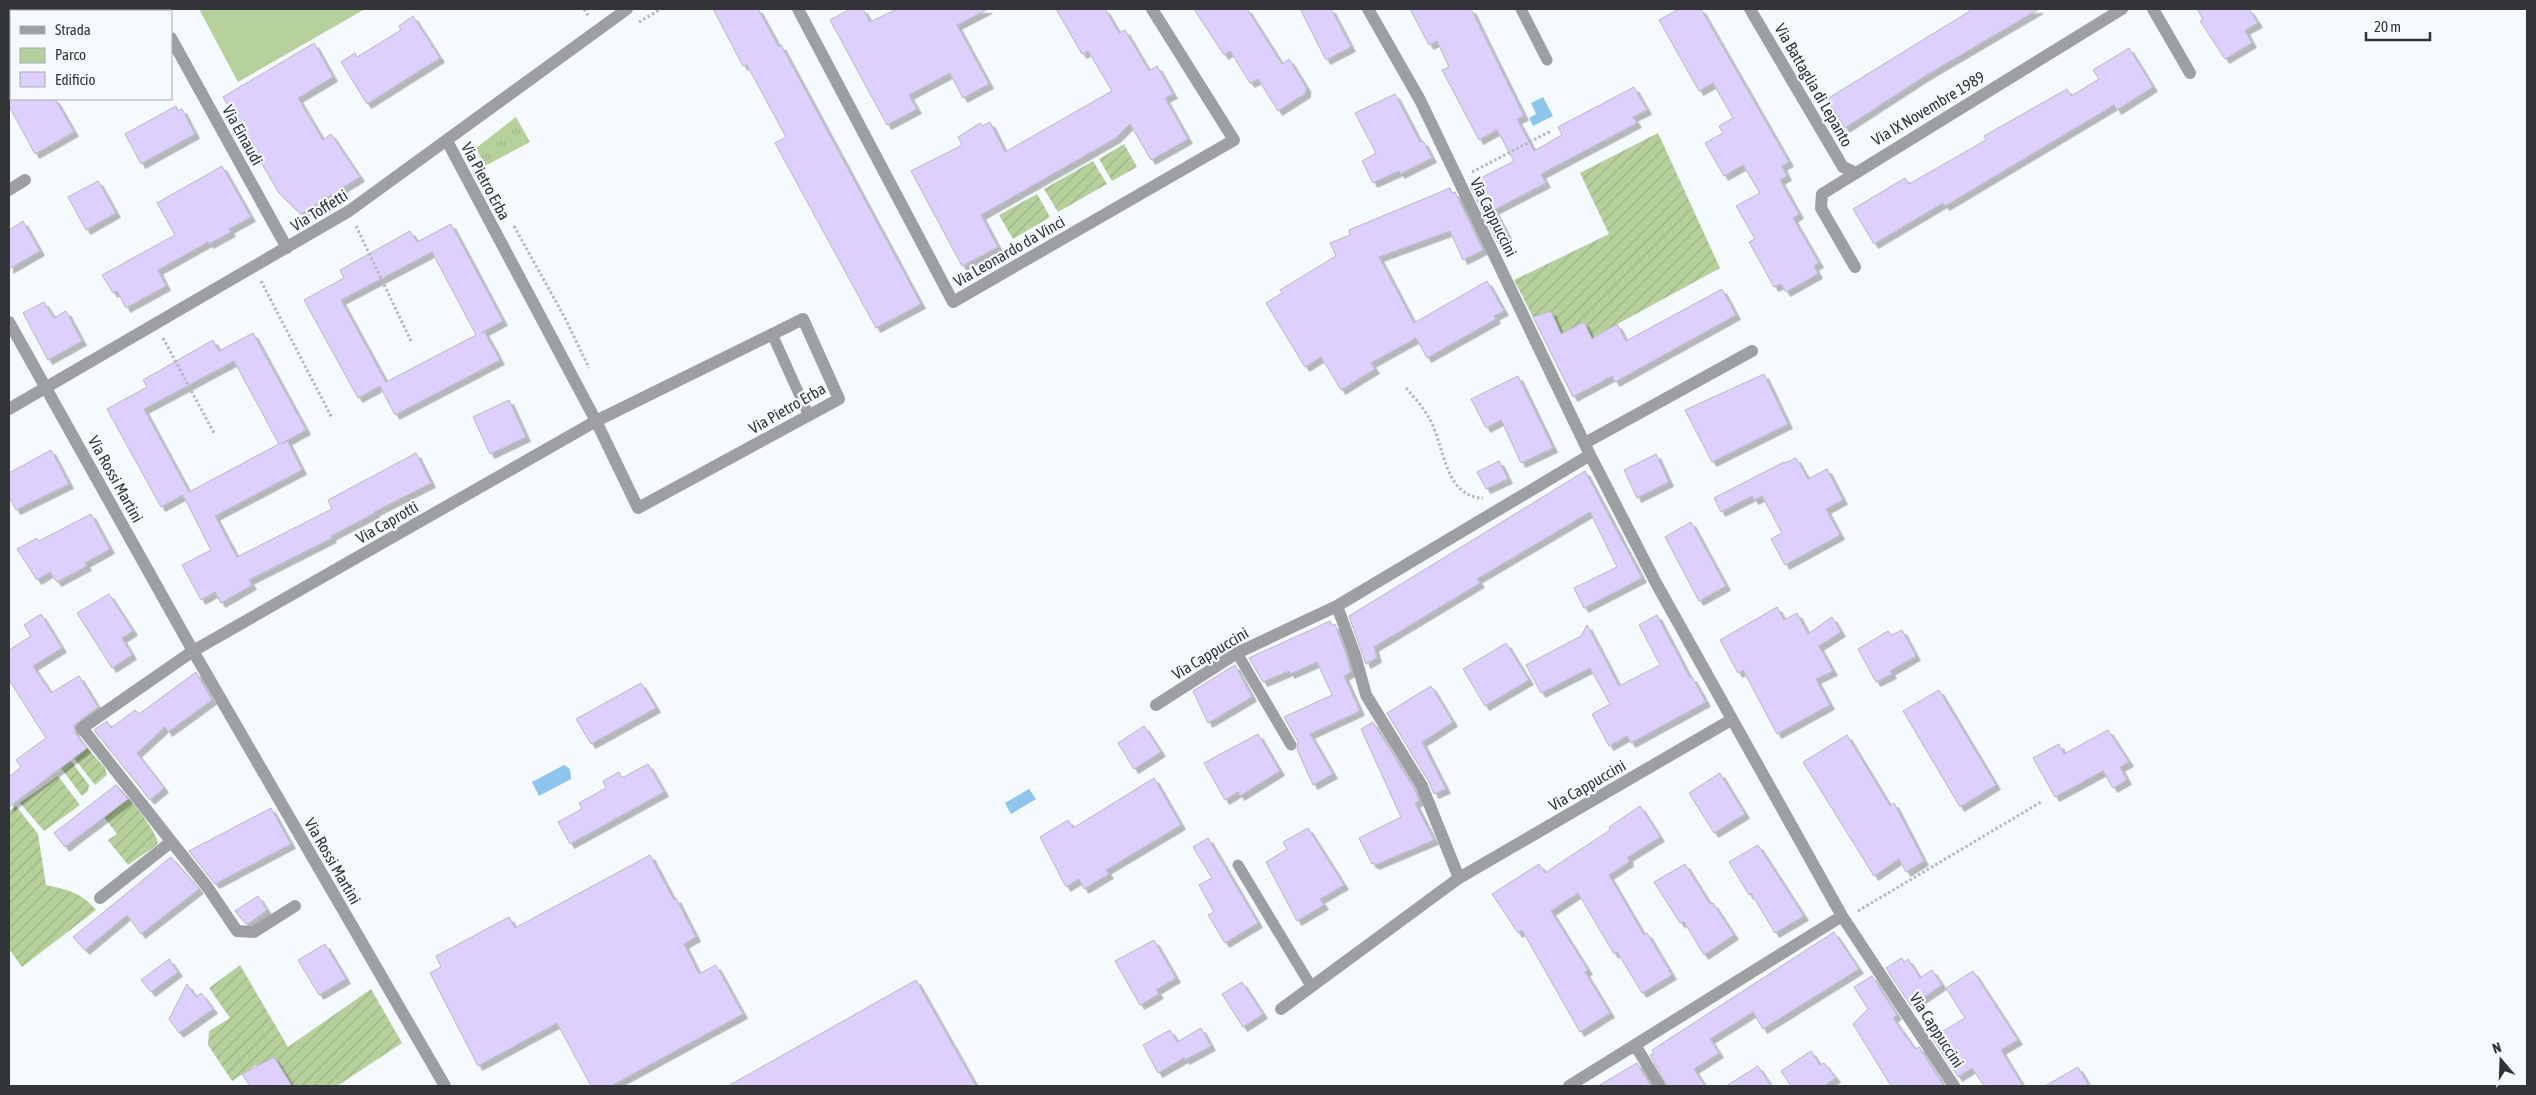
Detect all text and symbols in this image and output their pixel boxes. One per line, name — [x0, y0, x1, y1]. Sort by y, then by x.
legend — [10, 10, 172, 100]
scale bar — [2366, 10, 2430, 42]
text: 20 m — [2374, 18, 2401, 35]
street label: Via Battaglia di Lepanto — [1771, 20, 1857, 150]
text: Strada — [55, 21, 91, 38]
text: Parco — [55, 46, 86, 63]
street label: Via IX Novembre 1989 — [1868, 67, 1988, 149]
text: Edificio — [55, 71, 96, 88]
street label: Via Einaudi — [219, 102, 267, 168]
street label: Via Pietro Erba — [458, 139, 514, 223]
street label: Via Cappuccini — [1466, 175, 1521, 260]
street label: Via Toffetti — [287, 186, 351, 234]
street label: Via Leonardo da Vinci — [950, 212, 1068, 290]
street label: Via Pietro Erba — [746, 379, 828, 437]
street label: Via Rossi Martini — [85, 433, 147, 525]
street label: Via Caprotti — [353, 497, 422, 548]
street label: Via Cappuccini — [1169, 623, 1252, 684]
street label: Via Cappuccini — [1545, 756, 1629, 815]
street label: Via Rossi Martini — [301, 815, 365, 907]
street label: Via Cappuccini — [1905, 989, 1968, 1071]
north arrow — [2476, 1035, 2526, 1085]
text: N — [2490, 1039, 2503, 1057]

